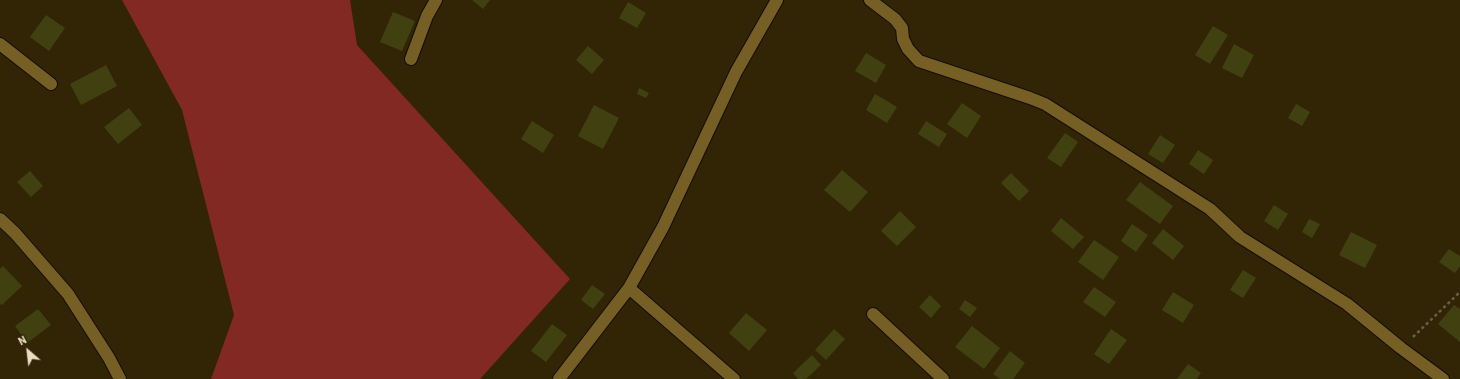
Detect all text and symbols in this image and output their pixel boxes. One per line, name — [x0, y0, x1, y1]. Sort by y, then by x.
north arrow — [8, 331, 48, 371]
text: N — [16, 333, 28, 347]

